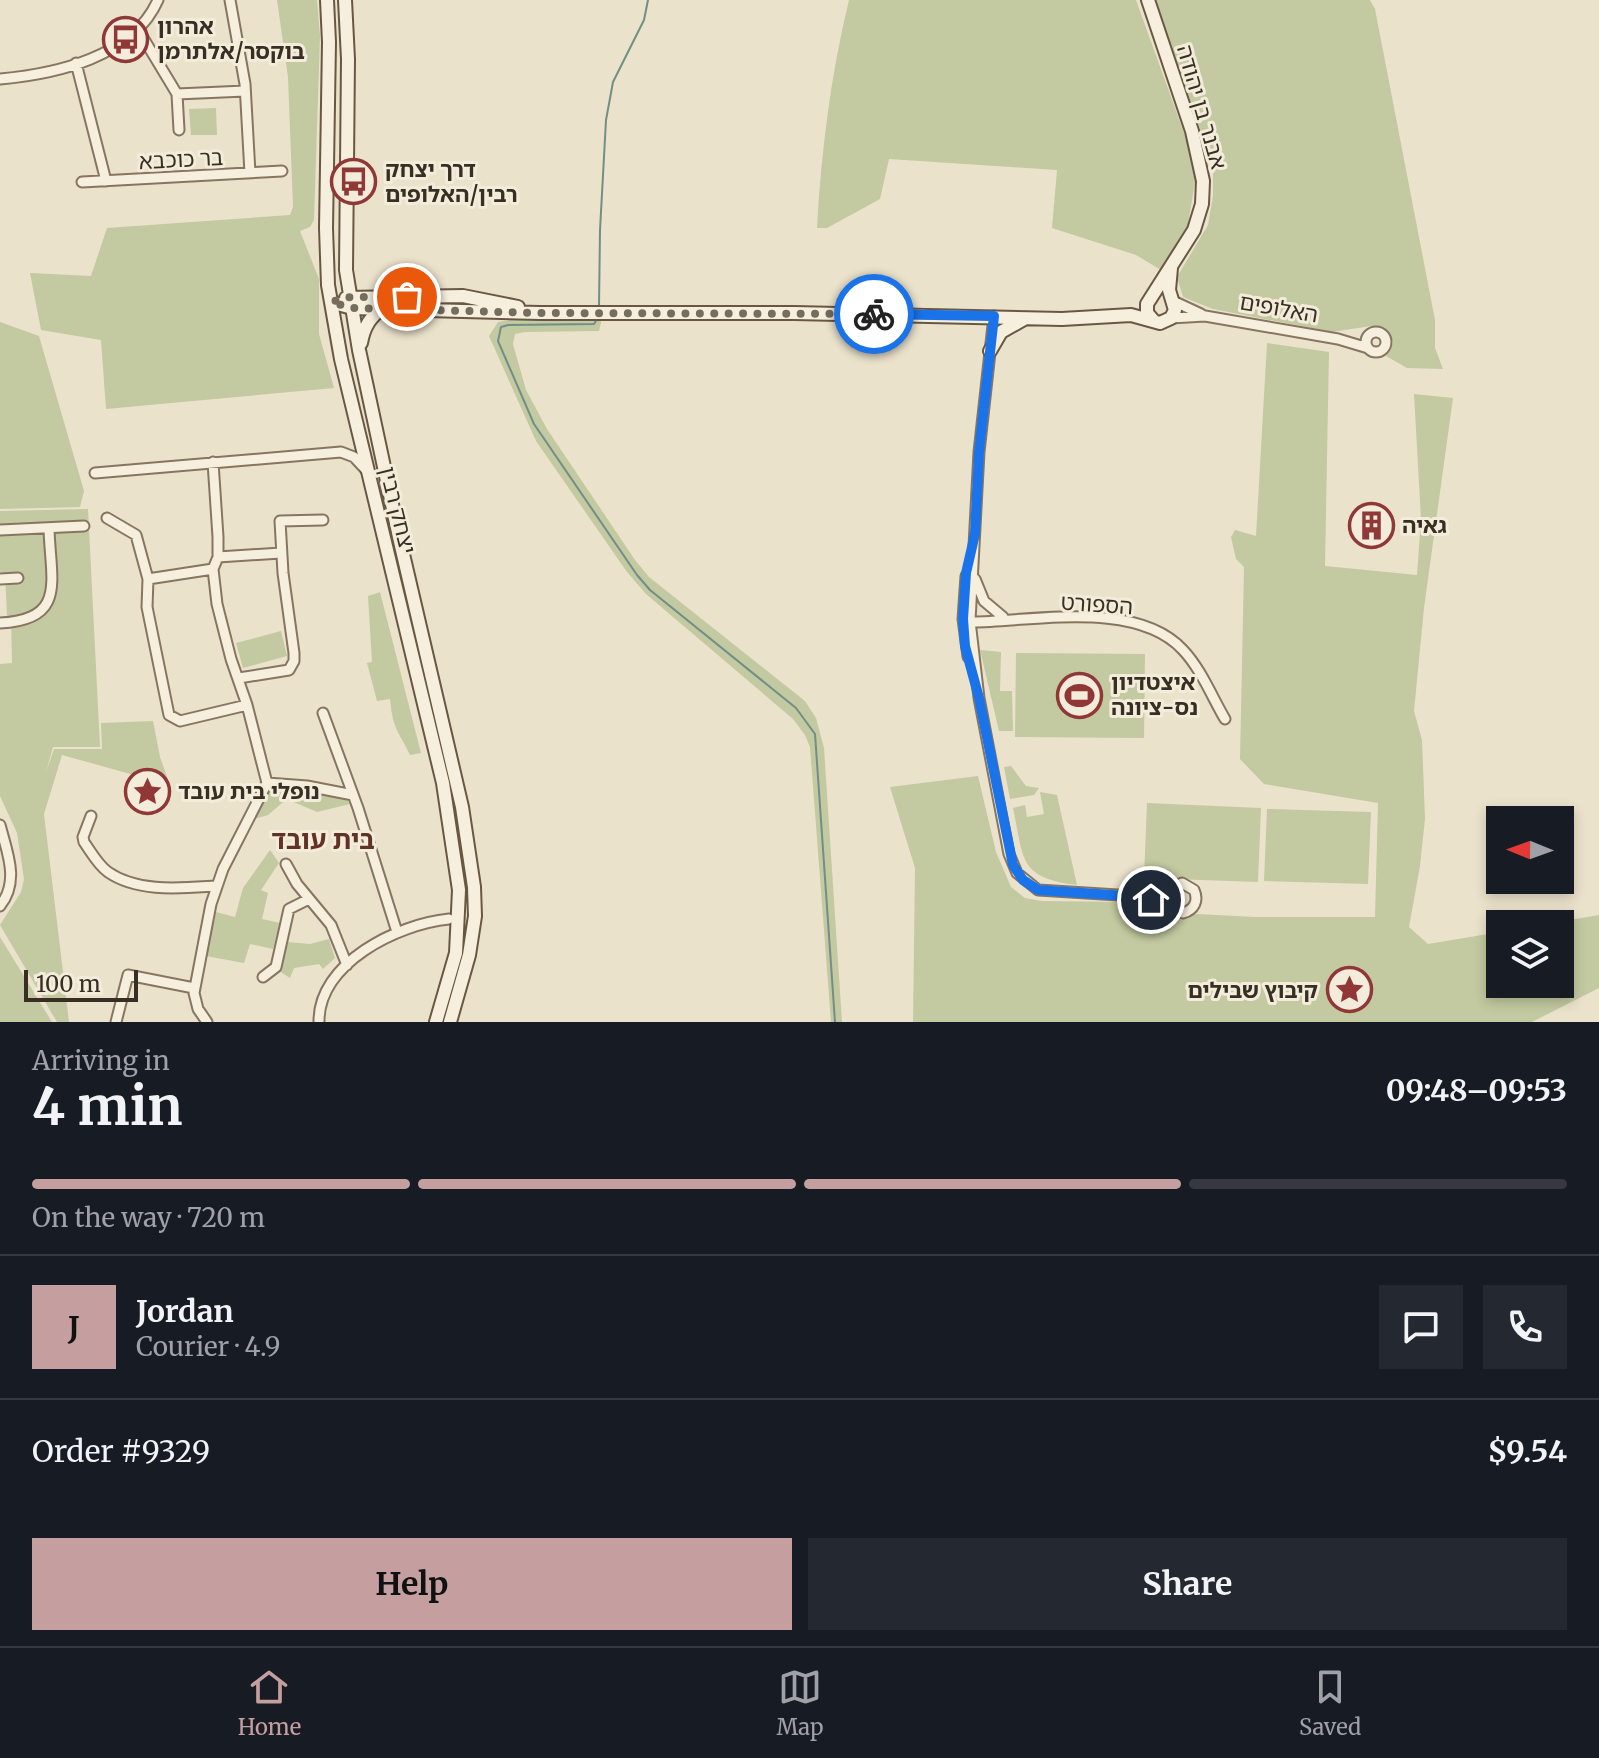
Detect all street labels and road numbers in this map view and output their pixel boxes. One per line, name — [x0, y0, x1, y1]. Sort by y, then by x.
street label: אבנר בן יהודה — [1171, 41, 1233, 173]
street label: בר כוכבא — [138, 143, 224, 175]
street label: האלופים — [1238, 287, 1320, 329]
street label: יצחק רבין — [374, 463, 422, 557]
street label: הספורט — [1060, 588, 1134, 620]

